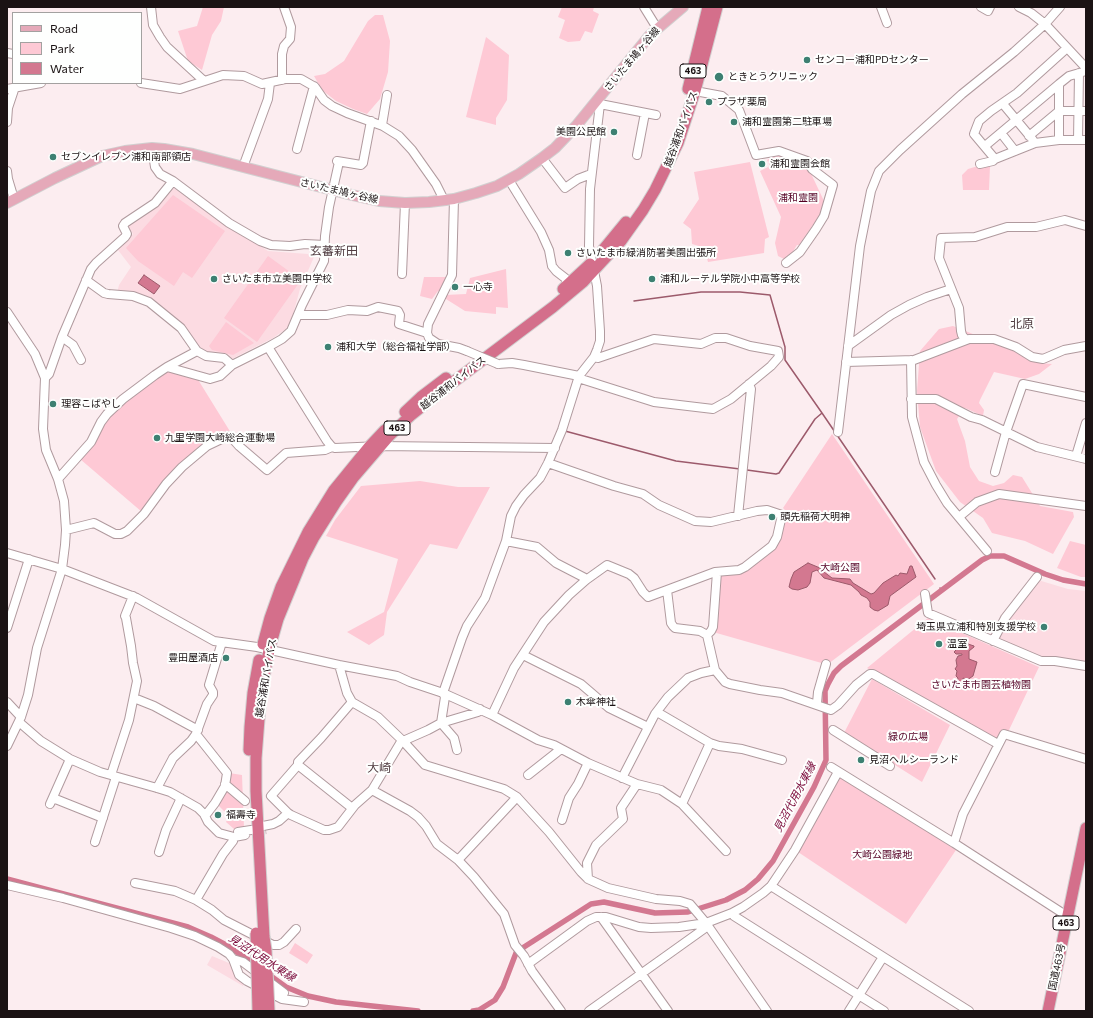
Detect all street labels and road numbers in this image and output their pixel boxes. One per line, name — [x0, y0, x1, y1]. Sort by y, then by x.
street label: さいたま鳩ヶ谷線 — [602, 25, 662, 93]
road number: 463 — [680, 64, 706, 78]
street label: 越谷浦和バイパス — [662, 89, 700, 169]
street label: さいたま鳩ヶ谷線 — [299, 176, 379, 206]
street label: 越谷浦和バイパス — [418, 354, 488, 412]
road number: 463 — [384, 421, 410, 435]
street label: 越谷浦和バイパス — [253, 638, 279, 718]
road number: 463 — [1053, 916, 1079, 930]
street label: 国道463号 — [1046, 942, 1068, 992]

